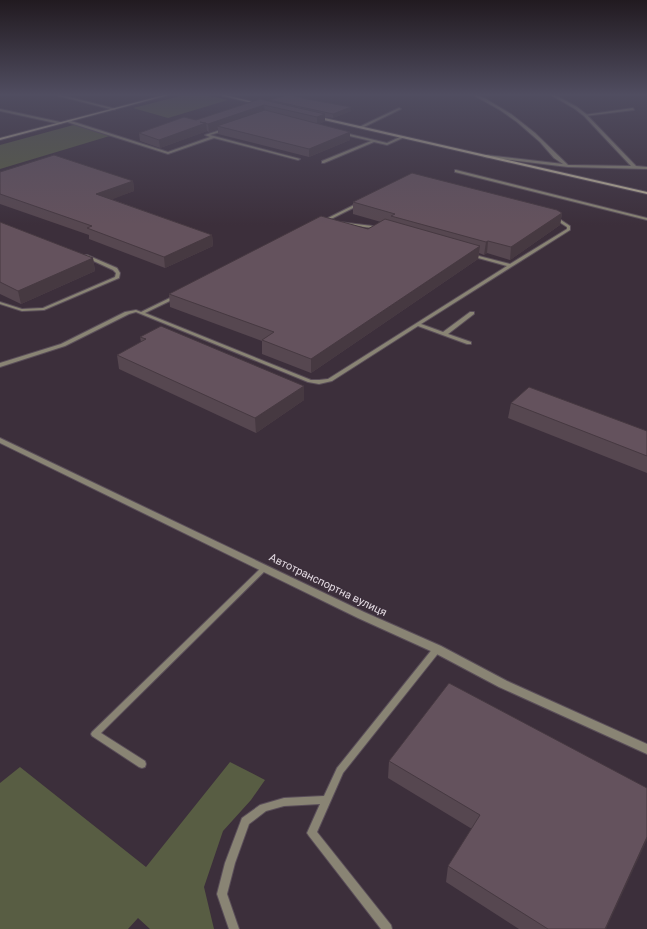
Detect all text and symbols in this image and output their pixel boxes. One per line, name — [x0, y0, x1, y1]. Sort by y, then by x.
street label: Автотранспортна вулиця — [267, 551, 389, 619]

